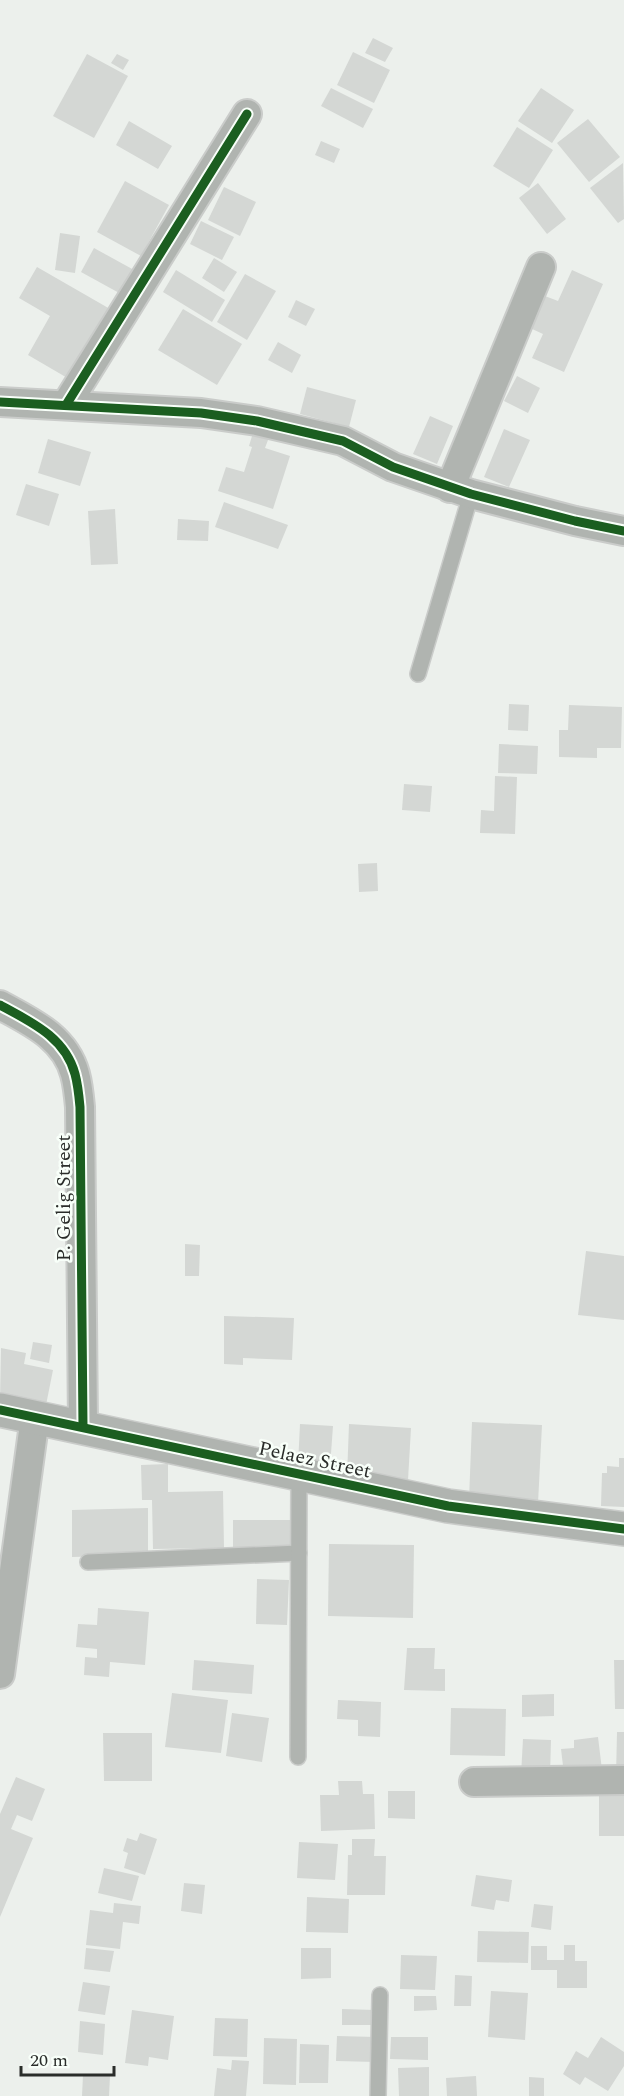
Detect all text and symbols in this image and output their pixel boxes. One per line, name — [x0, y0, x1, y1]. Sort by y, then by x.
street label: P. Gelig Street — [49, 1135, 79, 1261]
street label: Pelaez Street — [256, 1433, 374, 1487]
scale bar — [21, 2039, 114, 2077]
text: 20 m — [30, 2047, 68, 2074]

